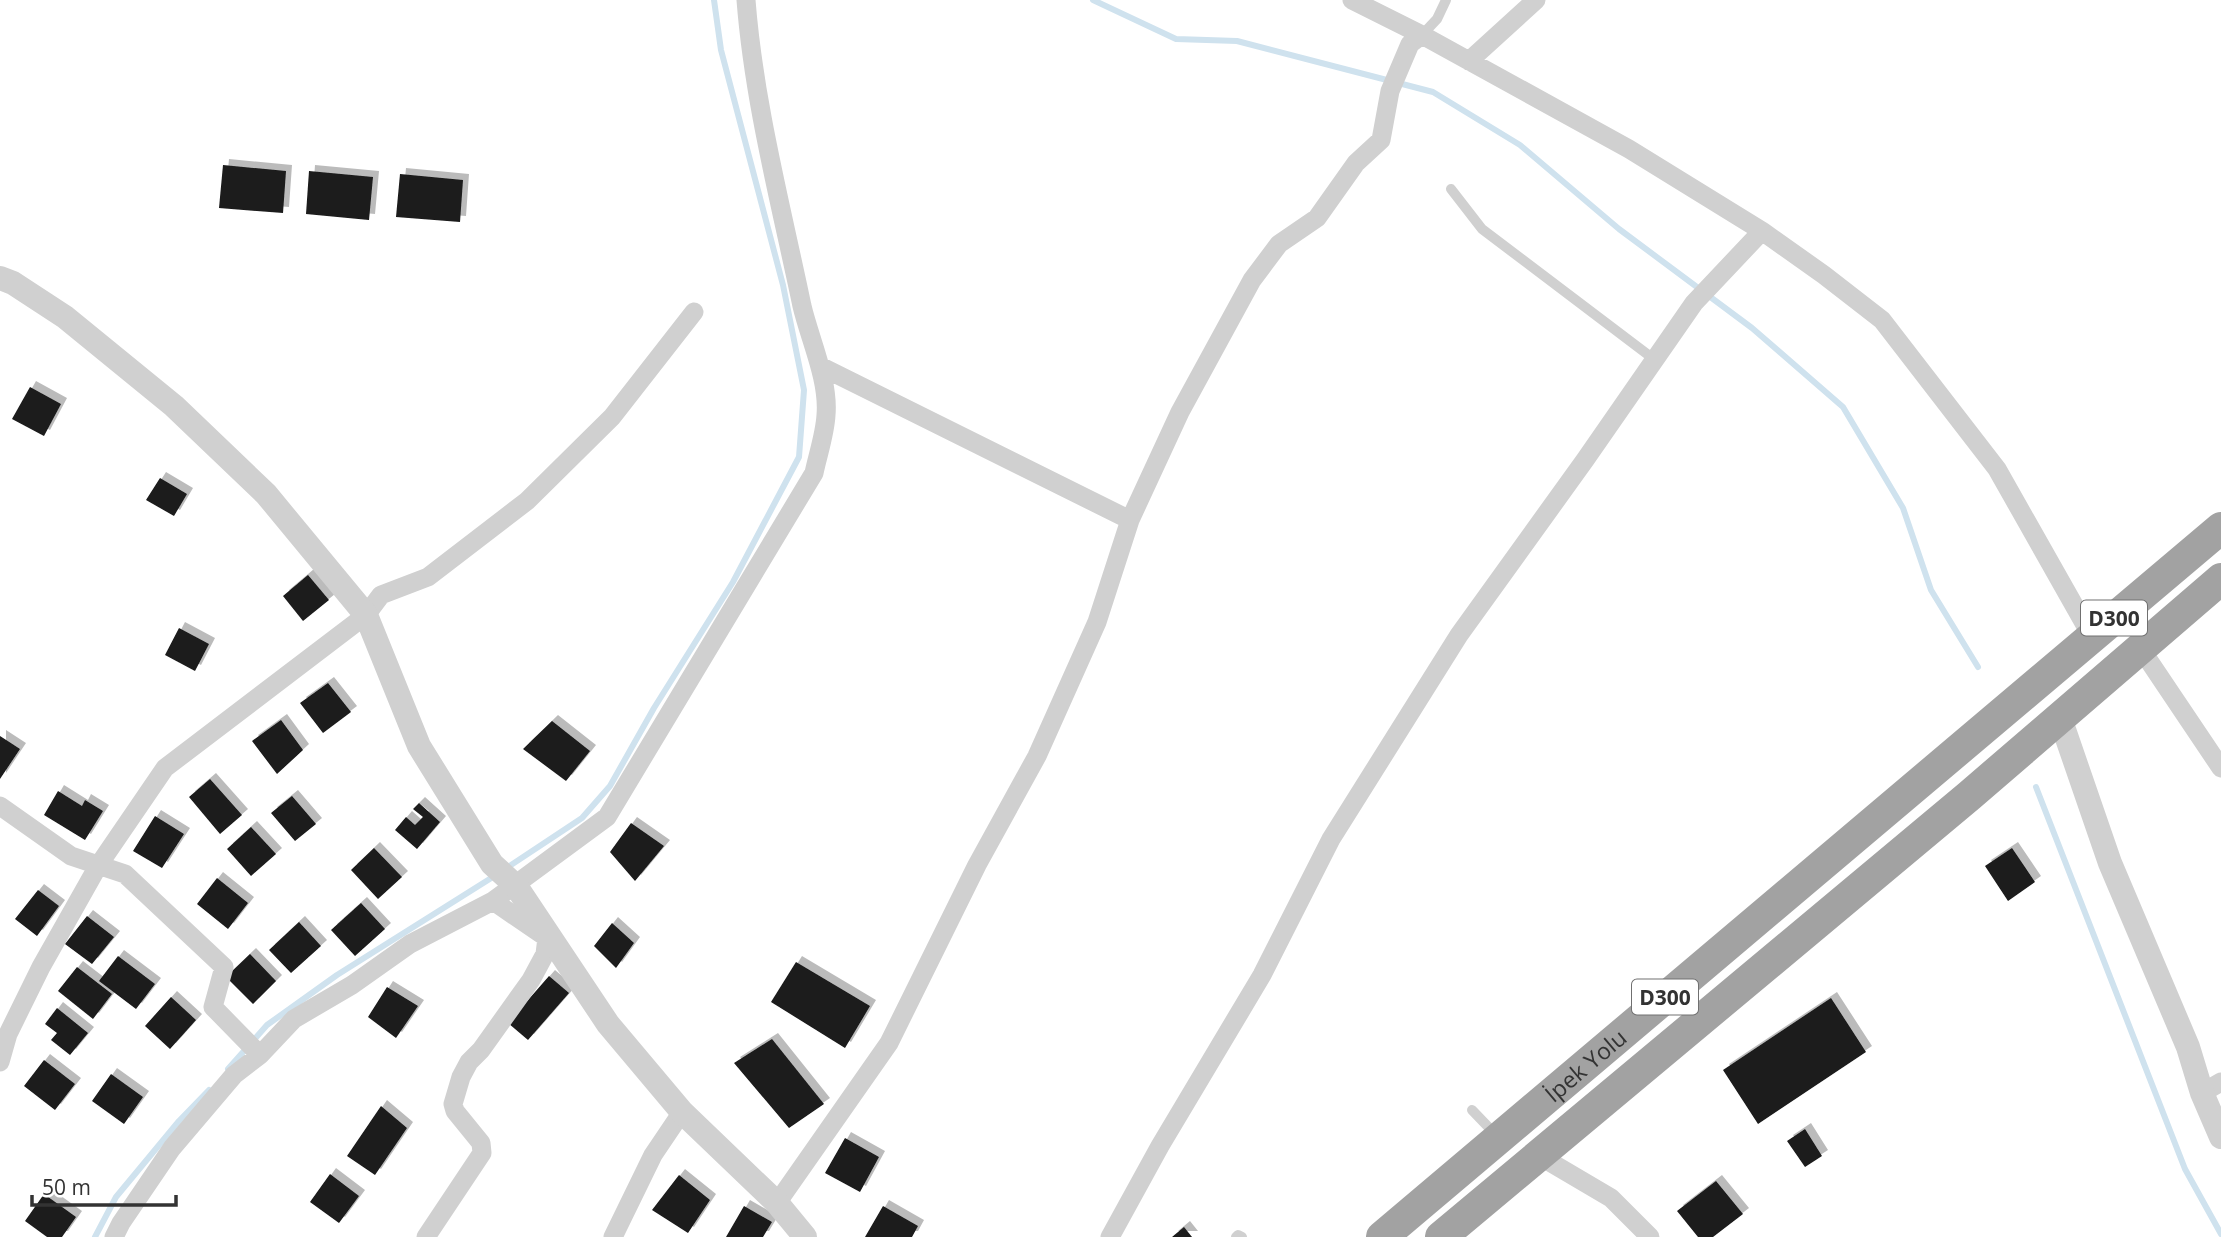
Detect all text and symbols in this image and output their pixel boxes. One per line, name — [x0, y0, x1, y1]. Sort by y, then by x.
road number: D300 — [2081, 600, 2147, 636]
road number: D300 — [1632, 979, 1698, 1014]
street label: İpek Yolu — [1537, 1021, 1633, 1109]
scale bar — [32, 1164, 175, 1208]
text: 50 m — [42, 1173, 91, 1201]

